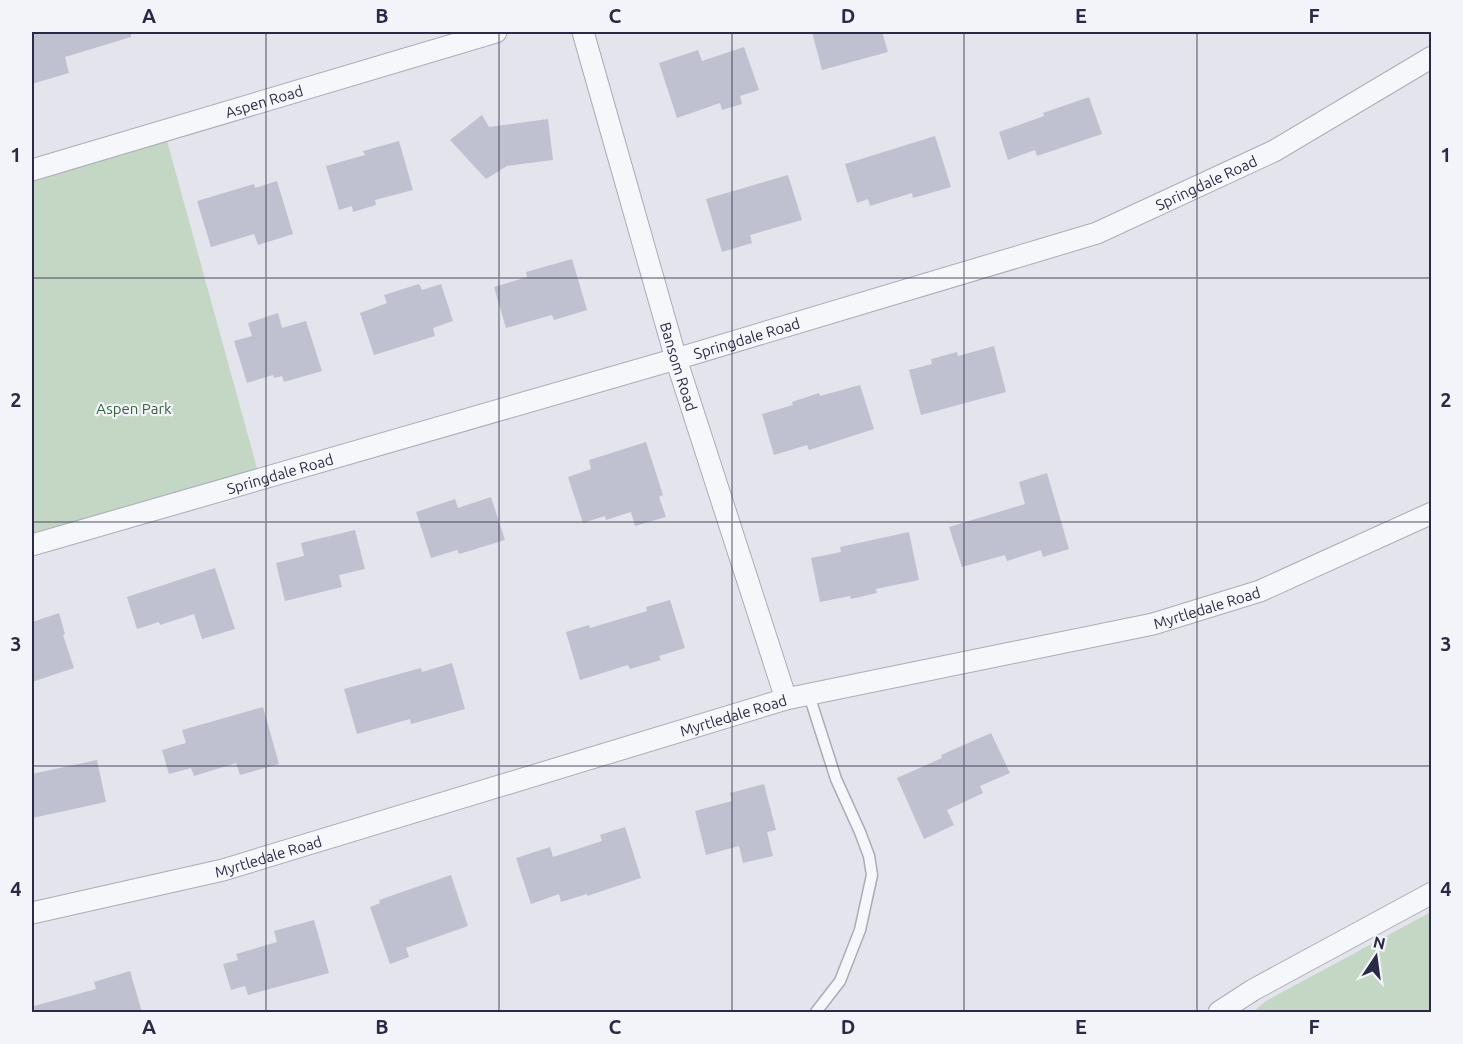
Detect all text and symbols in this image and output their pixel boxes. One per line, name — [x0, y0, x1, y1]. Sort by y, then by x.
text: A — [142, 4, 156, 27]
text: B — [375, 4, 389, 27]
text: C — [609, 4, 622, 27]
text: D — [841, 4, 855, 27]
text: E — [1075, 4, 1087, 27]
text: F — [1308, 4, 1320, 27]
street label: Aspen Road — [223, 81, 305, 121]
text: 1 — [10, 143, 22, 166]
text: 1 — [1440, 143, 1452, 166]
street label: Springdale Road — [1153, 152, 1260, 213]
street label: Springdale Road — [691, 314, 802, 362]
street label: Bansom Road — [657, 320, 701, 413]
text: 2 — [10, 388, 22, 411]
text: 2 — [1440, 388, 1452, 411]
park label: Aspen Park — [96, 400, 172, 417]
street label: Springdale Road — [225, 450, 335, 497]
street label: Myrtledale Road — [1151, 583, 1262, 632]
text: 3 — [10, 632, 22, 655]
text: 3 — [1440, 632, 1452, 655]
street label: Myrtledale Road — [678, 691, 789, 739]
street label: Myrtledale Road — [213, 832, 324, 880]
text: 4 — [10, 877, 22, 900]
text: 4 — [1440, 877, 1452, 900]
north arrow — [1346, 927, 1406, 987]
text: N — [1372, 932, 1387, 952]
text: A — [142, 1015, 156, 1038]
text: B — [375, 1015, 389, 1038]
text: C — [609, 1015, 622, 1038]
text: D — [841, 1015, 855, 1038]
text: E — [1075, 1015, 1087, 1038]
text: F — [1308, 1015, 1320, 1038]

